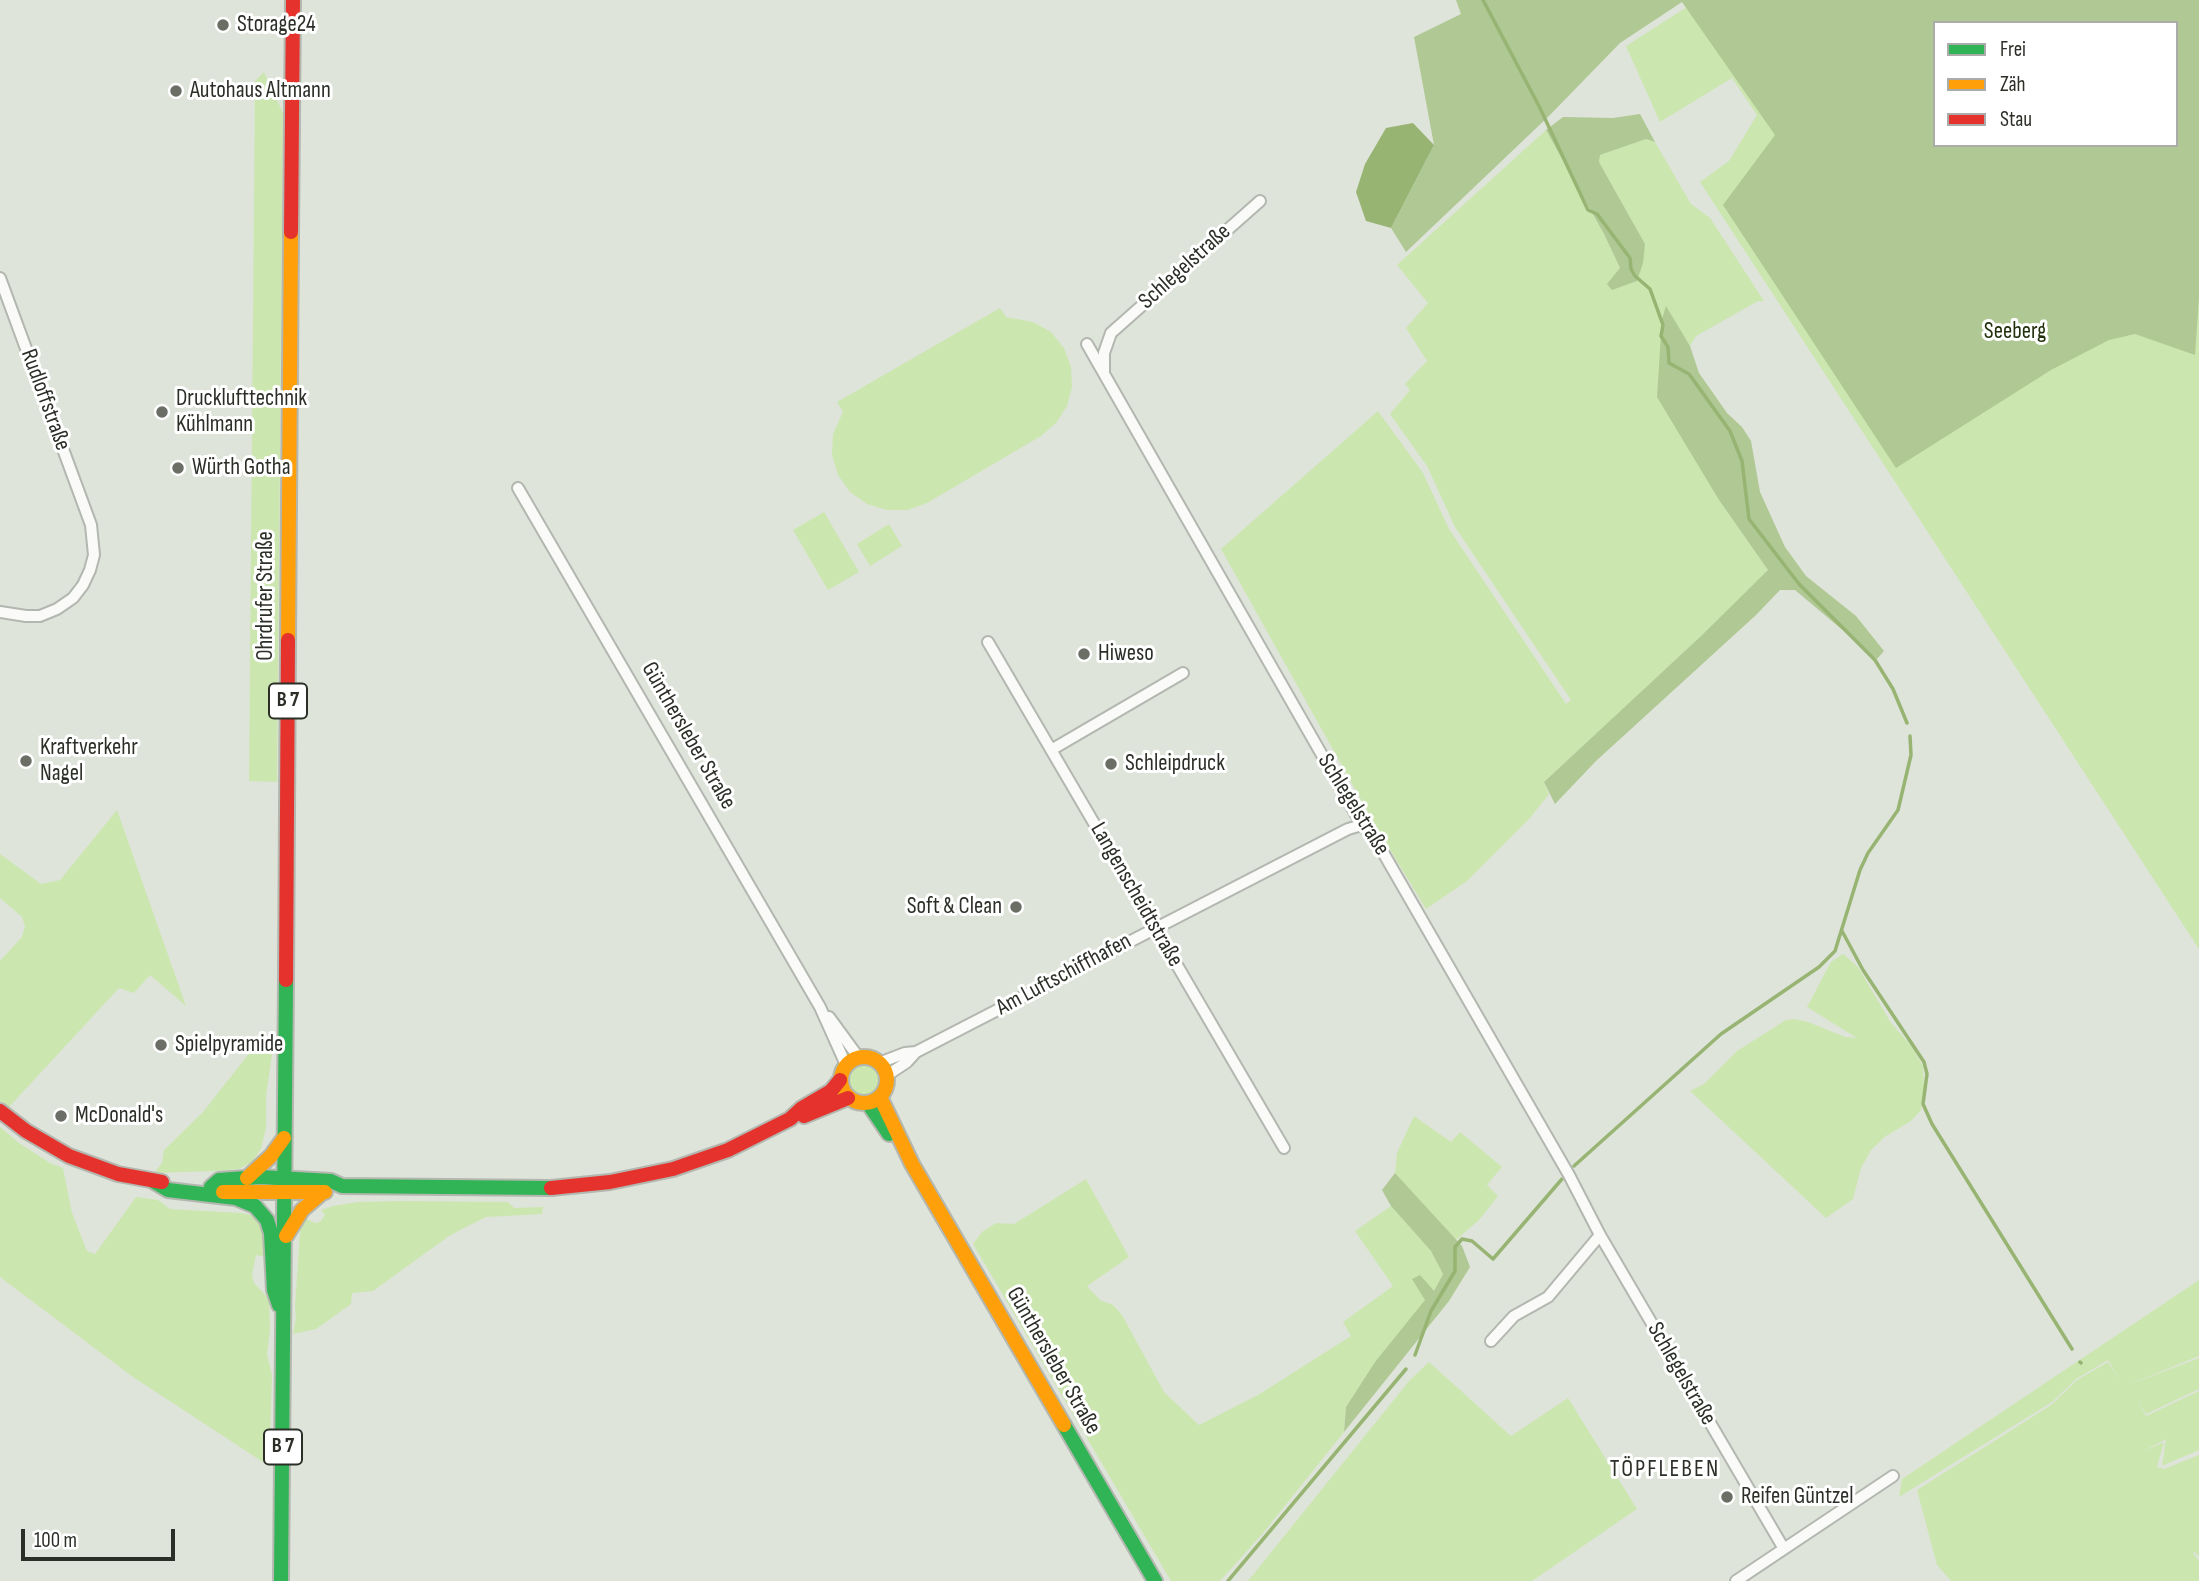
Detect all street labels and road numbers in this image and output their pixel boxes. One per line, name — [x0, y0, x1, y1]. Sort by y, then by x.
street label: Schlegelstraße — [1133, 219, 1237, 315]
street label: Rudloffstraße — [14, 345, 76, 455]
street label: Ohrdrufer Straße — [252, 531, 280, 661]
street label: Günthersleber Straße — [635, 658, 741, 814]
road number: B 7 — [269, 684, 307, 718]
street label: Schlegelstraße — [1311, 749, 1395, 861]
street label: Langenscheidtstraße — [1084, 818, 1188, 972]
street label: Am Luftschiffhafen — [992, 928, 1136, 1022]
street label: Günthersleber Straße — [1000, 1283, 1106, 1439]
street label: Schlegelstraße — [1640, 1318, 1722, 1430]
road number: B 7 — [264, 1430, 302, 1464]

